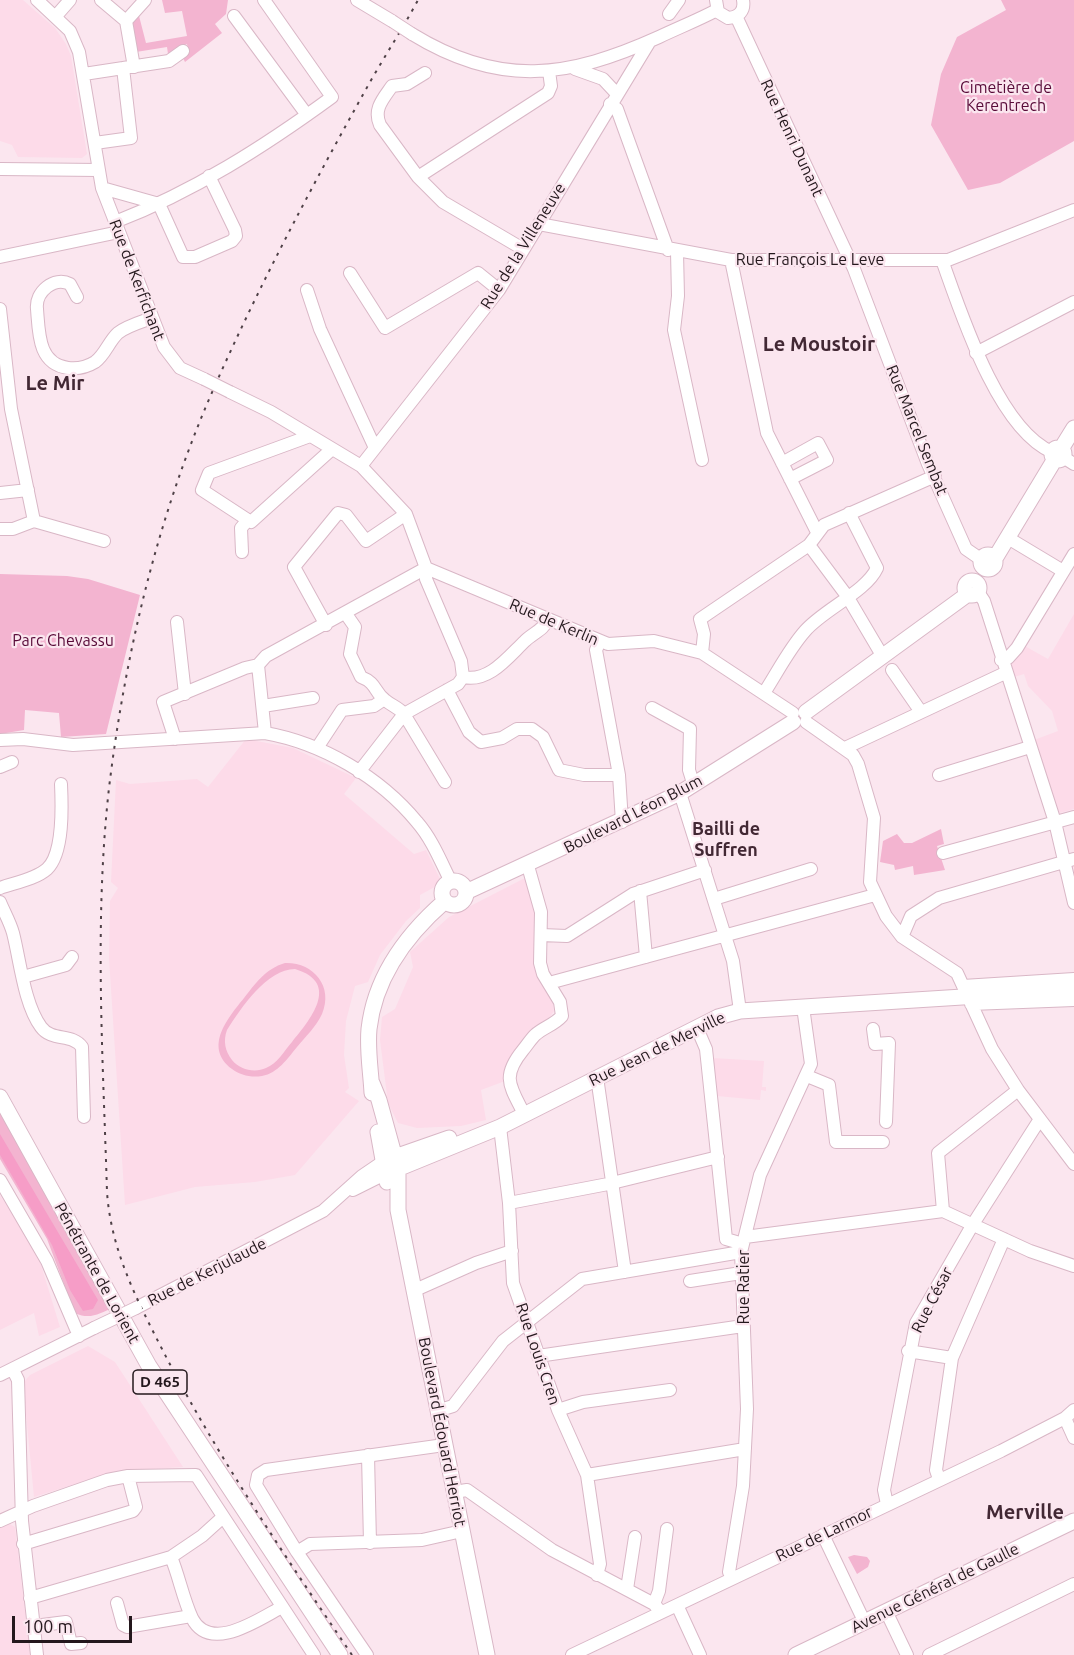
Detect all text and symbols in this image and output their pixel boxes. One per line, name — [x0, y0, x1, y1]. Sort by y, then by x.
street label: Rue Henri Dunant — [756, 76, 828, 200]
park label: Cimetière de Kerentrech — [960, 78, 1052, 116]
street label: Rue de la Villeneuve — [476, 179, 570, 313]
street label: Rue de Kerfichant — [105, 217, 169, 343]
street label: Rue François Le Leve — [736, 250, 884, 270]
district label: Le Moustoir — [763, 332, 875, 356]
street label: Rue Marcel Sembat — [882, 362, 952, 498]
district label: Le Mir — [26, 371, 84, 395]
street label: Rue de Kerlin — [506, 595, 602, 649]
park label: Parc Chevassu — [12, 631, 114, 651]
street label: Boulevard Léon Blum — [560, 771, 706, 857]
district label: Bailli de Suffren — [692, 818, 760, 860]
street label: Rue Jean de Merville — [586, 1008, 728, 1090]
street label: Pénétrante de Lorient — [50, 1199, 144, 1347]
street label: Rue de Kerjulaude — [144, 1234, 270, 1310]
street label: Rue Ratier — [734, 1250, 754, 1324]
street label: Rue César — [907, 1264, 957, 1336]
street label: Rue Louis Cren — [512, 1300, 564, 1408]
street label: Boulevard Édouard Herriot — [414, 1336, 470, 1528]
road number: D 465 — [133, 1370, 187, 1394]
district label: Merville — [986, 1500, 1064, 1524]
street label: Rue de Larmor — [773, 1502, 875, 1566]
street label: Avenue Général de Gaulle — [848, 1539, 1022, 1637]
scale bar — [15, 1604, 135, 1642]
text: 100 m — [23, 1616, 73, 1636]

